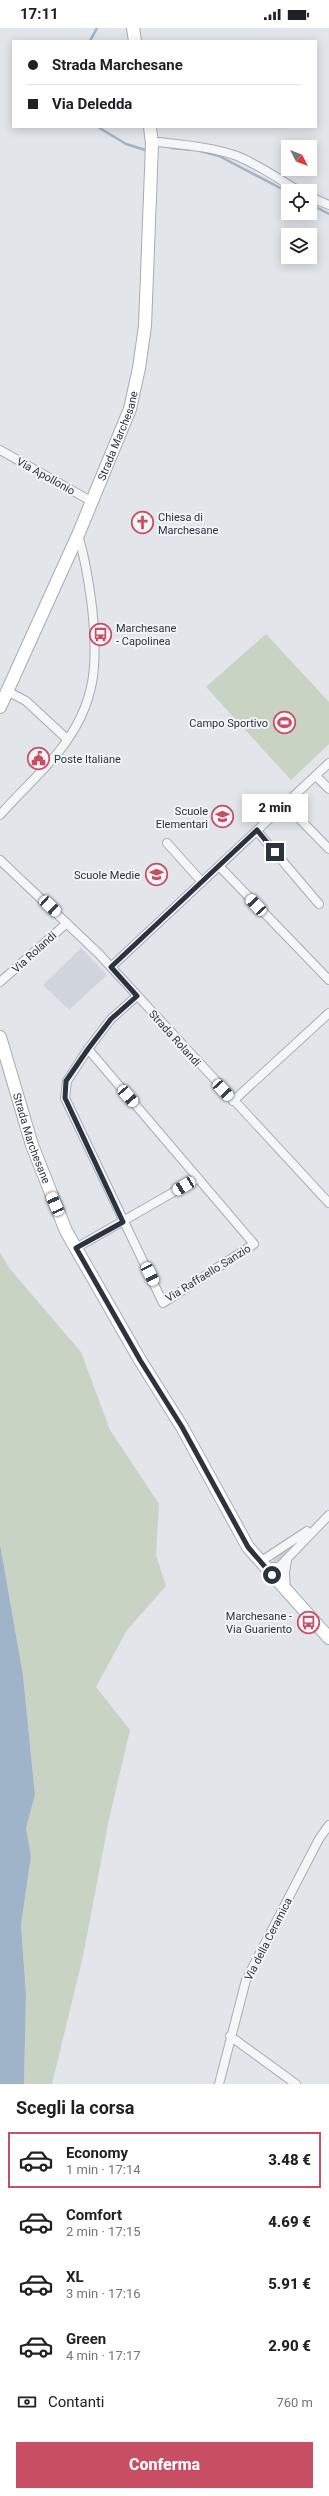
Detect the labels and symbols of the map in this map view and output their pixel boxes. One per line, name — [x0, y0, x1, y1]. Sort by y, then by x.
north arrow — [281, 140, 317, 176]
street label: Strada Marchesane — [95, 390, 141, 483]
street label: Via Apollonio — [14, 455, 77, 498]
church icon: Chiesa di Marchesane — [129, 510, 155, 536]
place label: Chiesa di Marchesane — [158, 511, 219, 537]
bus stop icon: Marchesane - Capolinea — [87, 621, 113, 647]
place label: Marchesane - Capolinea — [116, 622, 177, 648]
sports icon: Campo Sportivo — [271, 710, 297, 736]
place label: Campo Sportivo — [189, 717, 268, 730]
public building icon: Poste Italiane — [26, 746, 52, 772]
place label: Poste Italiane — [54, 753, 121, 766]
callout: 2 min — [242, 794, 308, 822]
school or university icon: Scuole Elementari — [210, 804, 236, 830]
place label: Scuole Elementari — [156, 805, 208, 831]
route end — [266, 843, 284, 861]
school or university icon: Scuole Medie — [143, 862, 169, 888]
place label: Scuole Medie — [74, 869, 140, 882]
car — [243, 892, 269, 918]
car — [37, 893, 63, 919]
street label: Via Rolandi — [10, 929, 59, 976]
street label: Strada Rolandi — [146, 1008, 203, 1069]
car — [210, 1077, 236, 1103]
car — [116, 1083, 140, 1109]
street label: Strada Marchesane — [10, 1091, 53, 1186]
car — [171, 1175, 197, 1197]
car — [45, 1191, 65, 1217]
street label: Via Raffaello Sanzio — [163, 1242, 253, 1305]
car — [139, 1261, 161, 1287]
route start — [263, 1566, 281, 1584]
bus stop icon: Marchesane - Via Guariento — [295, 1609, 321, 1635]
place label: Marchesane - Via Guariento — [226, 1610, 292, 1636]
street label: Via della Ceramica — [242, 1896, 295, 1983]

